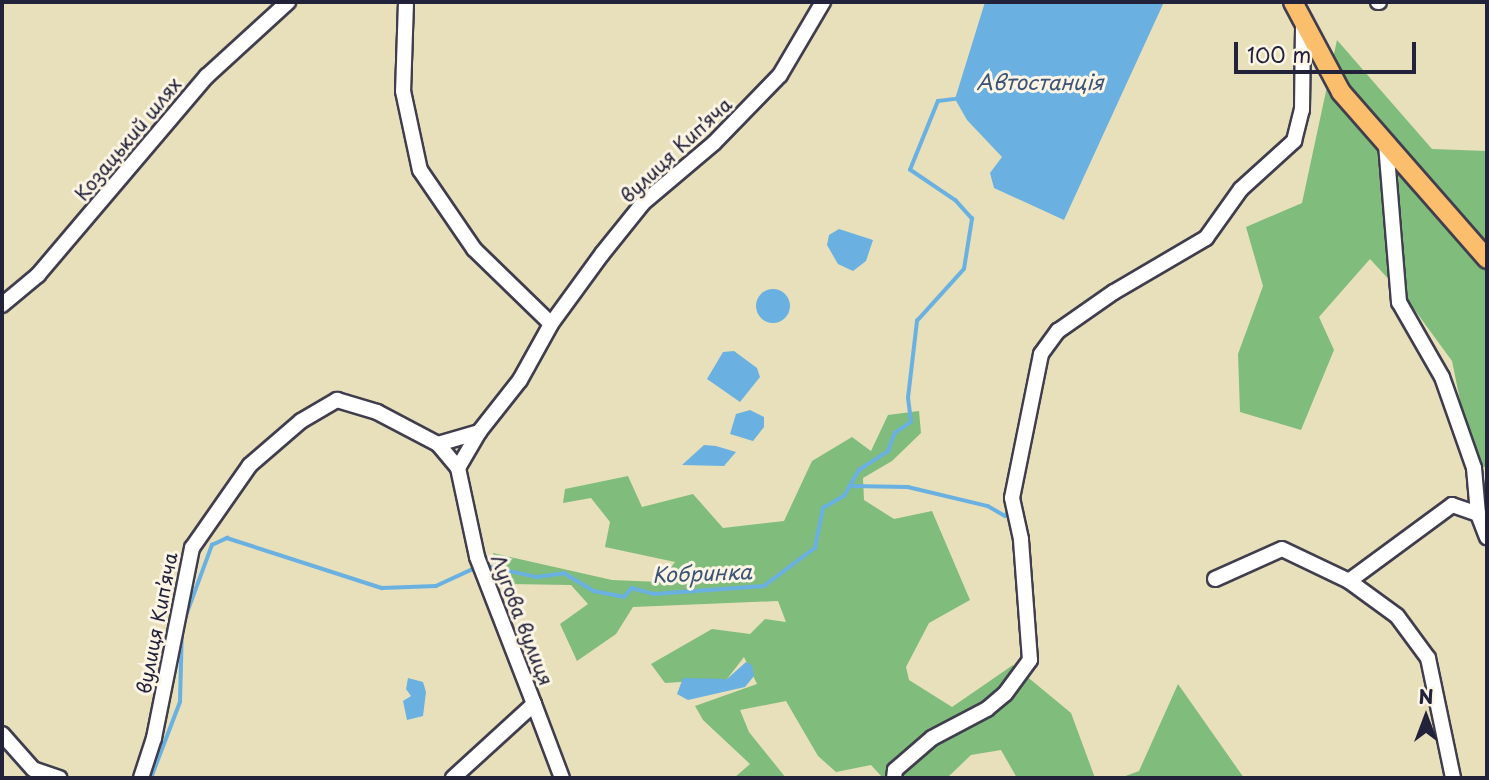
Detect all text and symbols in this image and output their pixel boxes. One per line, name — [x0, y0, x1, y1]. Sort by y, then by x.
scale bar — [1237, 28, 1419, 72]
text: 100 m — [1247, 38, 1311, 70]
water label: Автостанція — [976, 68, 1104, 94]
street label: Козацький шлях — [70, 73, 186, 205]
street label: вулиця Кипʼяча — [616, 93, 736, 207]
street label: вулиця Кипʼяча — [132, 551, 182, 695]
street label: Лугова вулиця — [486, 551, 558, 689]
water label: Кобринка — [652, 558, 752, 586]
north arrow — [1391, 682, 1461, 752]
text: N — [1418, 682, 1434, 710]

